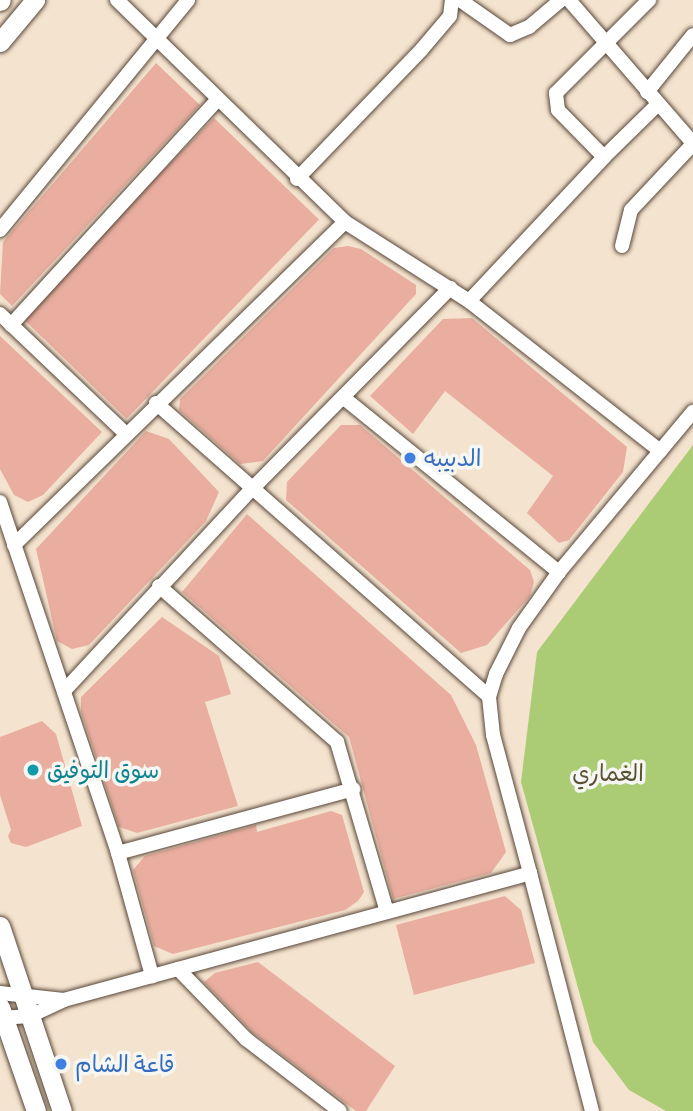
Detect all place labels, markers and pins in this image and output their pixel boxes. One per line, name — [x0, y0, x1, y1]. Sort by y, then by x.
place label: الدبيبه — [424, 444, 481, 472]
marker: الدبيبه — [402, 450, 418, 466]
place label: سوق التوفيق — [47, 756, 159, 784]
marker: سوق التوفيق — [25, 762, 41, 778]
place label: قاعة الشام — [75, 1050, 175, 1078]
marker: قاعة الشام — [53, 1056, 69, 1072]

